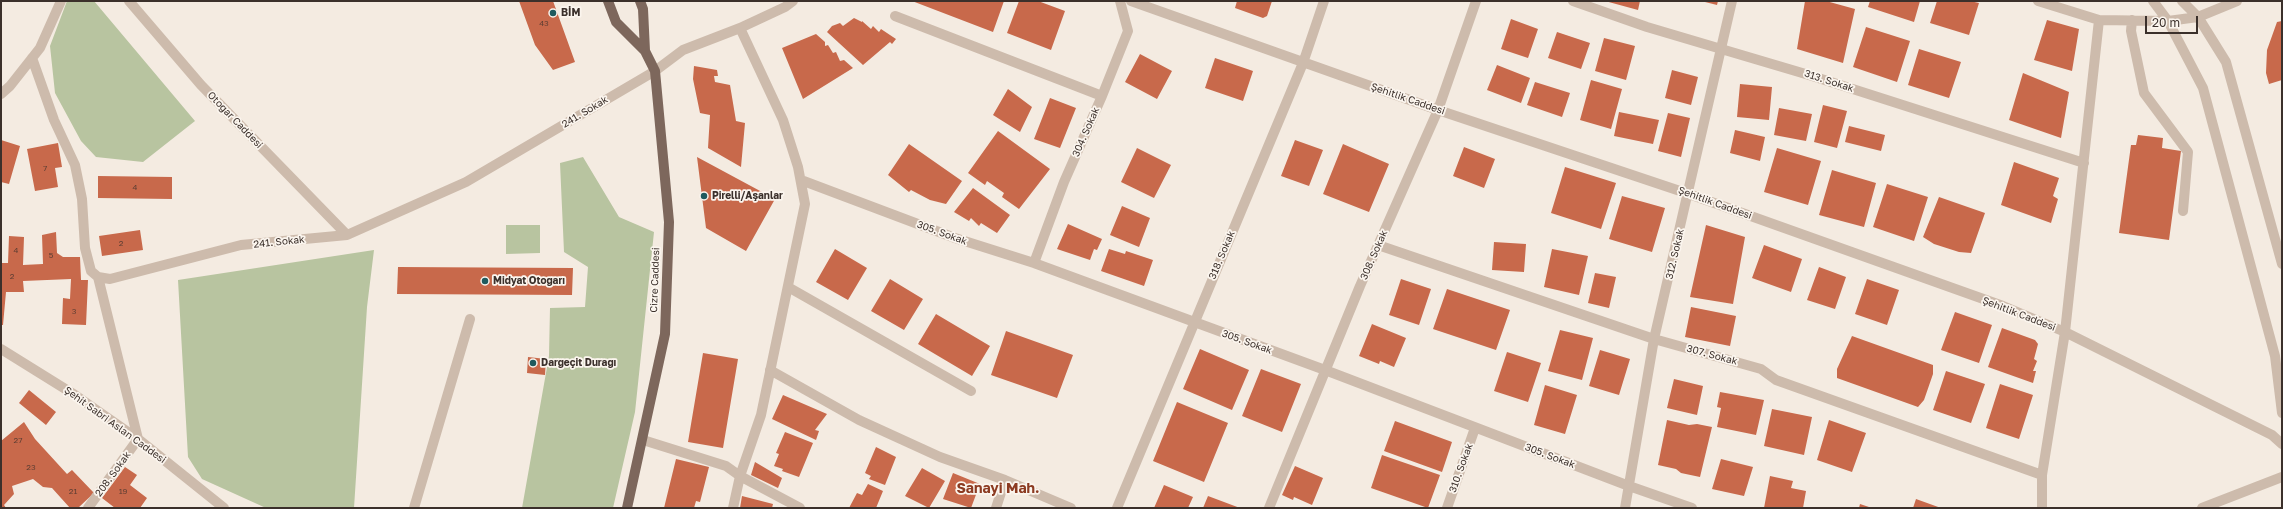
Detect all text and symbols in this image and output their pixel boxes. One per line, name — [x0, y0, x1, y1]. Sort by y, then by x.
place label: BİM — [561, 7, 580, 19]
marker: BİM — [548, 8, 558, 18]
scale bar — [2147, 8, 2200, 34]
text: 20 m — [2152, 15, 2180, 30]
house number: 43 — [539, 18, 549, 28]
street label: 313. Sokak — [1803, 67, 1855, 95]
street label: Şehitlik Caddesi — [1369, 81, 1447, 117]
street label: Otogar Caddesi — [205, 89, 265, 151]
street label: 241. Sokak — [560, 94, 610, 130]
street label: 304. Sokak — [1070, 105, 1102, 159]
house number: 7 — [43, 163, 47, 173]
house number: 4 — [133, 182, 137, 192]
street label: Şehitlik Caddesi — [1676, 184, 1754, 222]
place label: Pirelli/Aşanlar — [712, 190, 783, 202]
marker: Pirelli/Aşanlar — [699, 191, 709, 201]
street label: 305. Sokak — [915, 218, 969, 248]
street label: 308. Sokak — [1358, 228, 1390, 282]
street label: 312. Sokak — [1663, 228, 1687, 280]
street label: 318. Sokak — [1206, 229, 1238, 281]
street label: 241. Sokak — [253, 233, 305, 251]
house number: 2 — [119, 238, 123, 248]
house number: 4 — [14, 245, 18, 255]
street label: Cizre Caddesi — [648, 247, 662, 313]
house number: 5 — [49, 250, 53, 260]
house number: 2 — [10, 271, 14, 281]
place label: Midyat Otogarı — [493, 275, 565, 287]
marker: Midyat Otogarı — [480, 276, 490, 286]
street label: Şehitlik Caddesi — [1981, 294, 2057, 334]
house number: 3 — [72, 306, 76, 316]
street label: 305. Sokak — [1220, 327, 1274, 357]
street label: 307. Sokak — [1685, 342, 1739, 368]
place label: Dargeçit Durağı — [541, 357, 616, 369]
marker: Dargeçit Durağı — [528, 358, 538, 368]
street label: Şehit Sabri Aslan Caddesi — [62, 384, 168, 466]
house number: 27 — [14, 435, 22, 445]
street label: 305. Sokak — [1523, 441, 1577, 471]
street label: 310. Sokak — [1447, 442, 1475, 494]
street label: 208. Sokak — [93, 449, 133, 499]
house number: 23 — [26, 462, 36, 472]
district label: Sanayi Mah. — [956, 481, 1040, 497]
house number: 21 — [69, 486, 77, 496]
house number: 19 — [119, 486, 127, 496]

